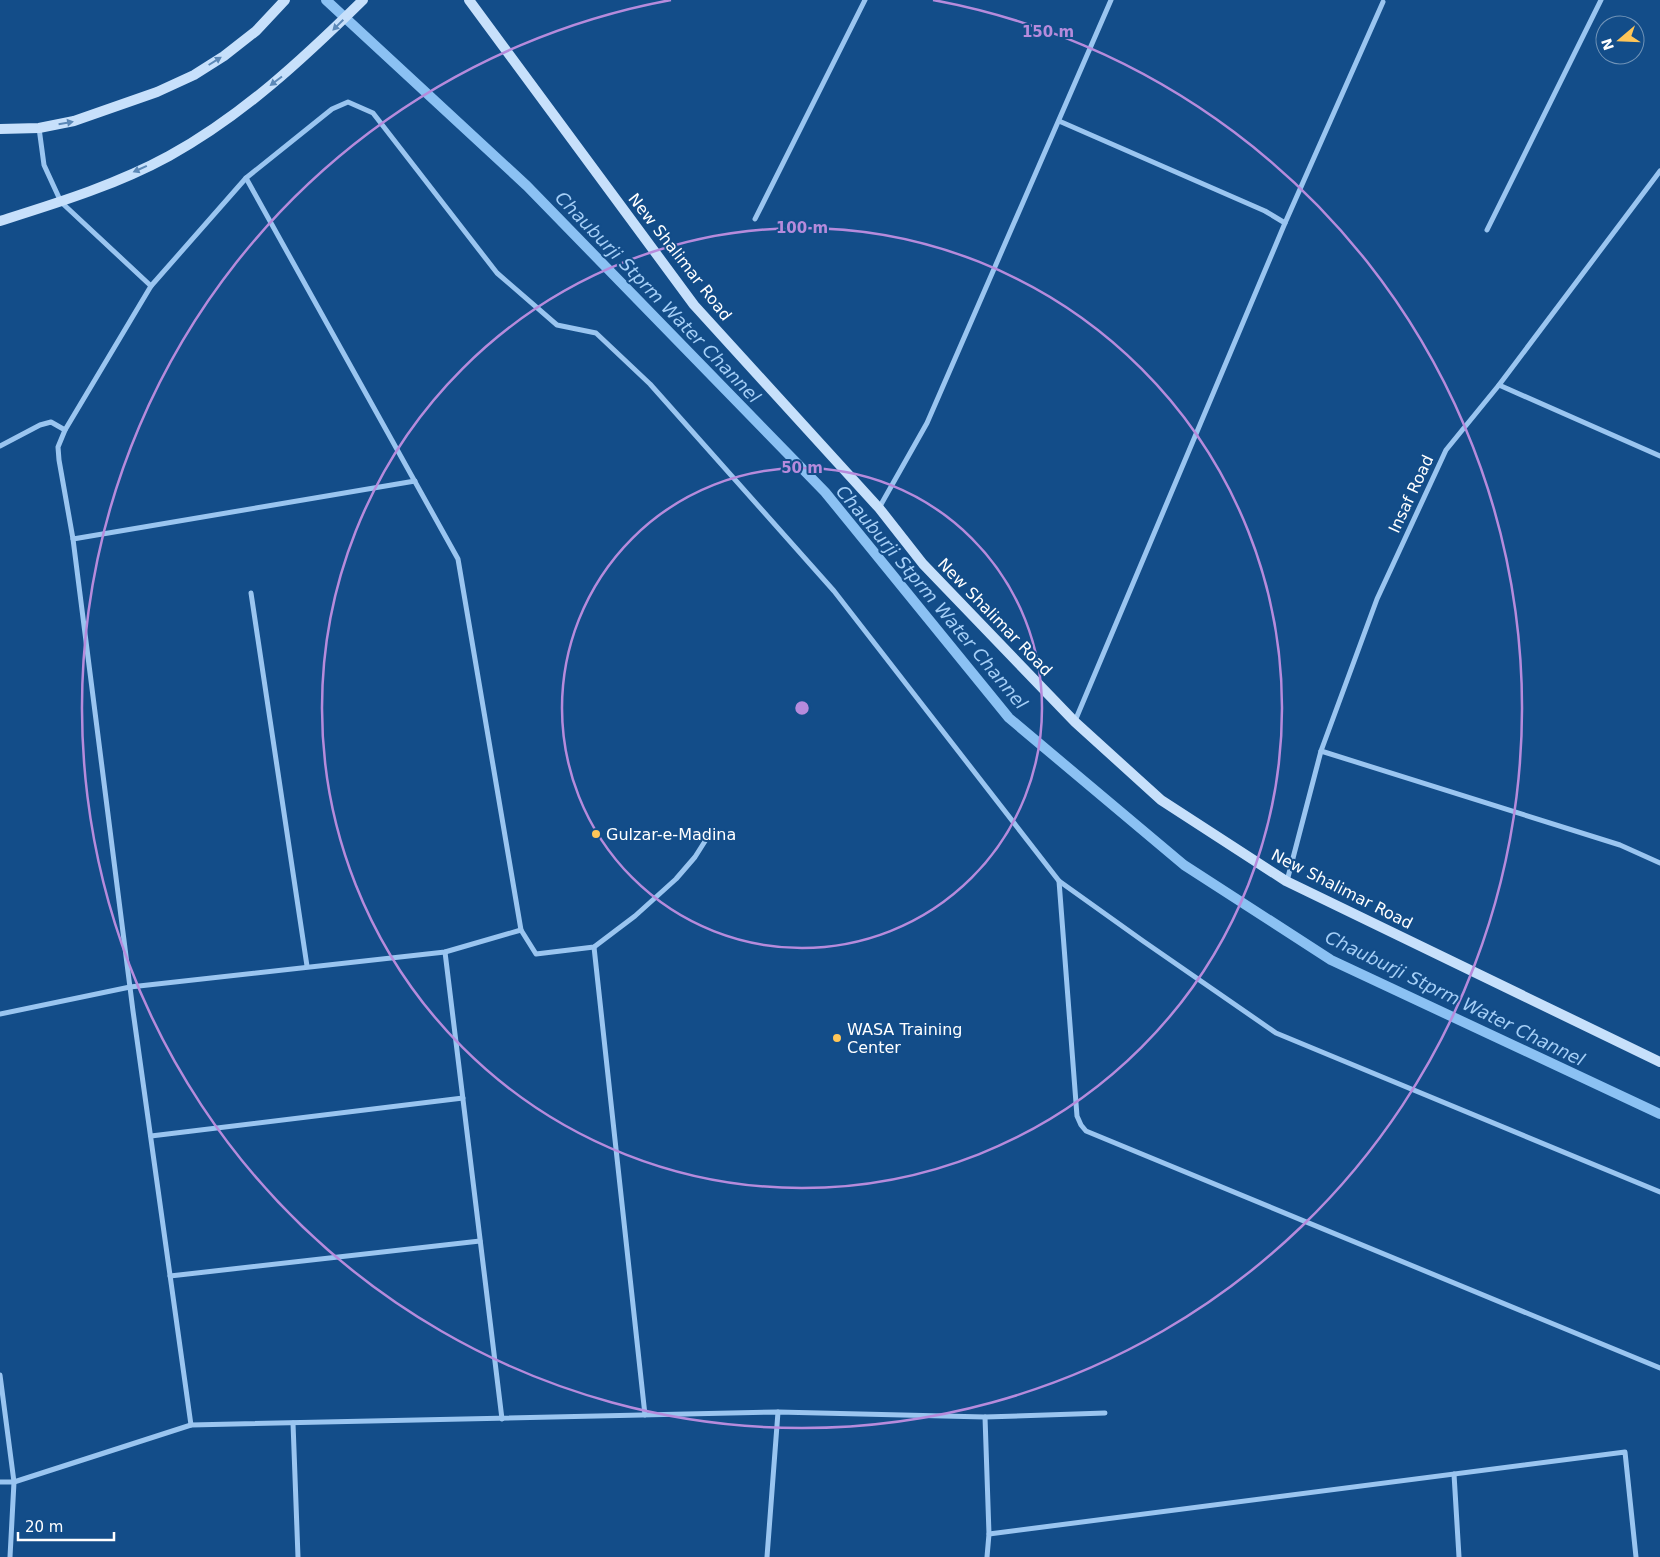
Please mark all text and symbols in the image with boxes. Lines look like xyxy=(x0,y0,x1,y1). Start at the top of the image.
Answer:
north arrow xyxy=(1595,15,1645,65)
one-way arrow xyxy=(332,19,344,31)
text: 150 m xyxy=(1022,23,1074,41)
text: N xyxy=(1598,36,1617,52)
one-way arrow xyxy=(209,57,222,66)
one-way arrow xyxy=(270,76,283,87)
one-way arrow xyxy=(58,118,74,126)
one-way arrow xyxy=(133,166,147,174)
water label: Chauburji Stprm Water Channel xyxy=(551,187,765,407)
street label: New Shalimar Road xyxy=(624,190,736,324)
text: 100 m xyxy=(776,219,828,237)
street label: Insaf Road xyxy=(1385,452,1437,536)
text: 50 m xyxy=(781,459,823,477)
water label: Chauburji Stprm Water Channel xyxy=(832,481,1032,713)
street label: New Shalimar Road xyxy=(934,554,1056,680)
centre of rings xyxy=(793,699,811,717)
place label: Gulzar-e-Madina xyxy=(606,825,736,844)
marker: Gulzar-e-Madina xyxy=(590,828,602,840)
street label: New Shalimar Road xyxy=(1268,845,1416,933)
water label: Chauburji Stprm Water Channel xyxy=(1322,926,1588,1070)
place label: WASA Training Center xyxy=(847,1020,963,1057)
marker: WASA Training Center xyxy=(831,1032,843,1044)
scale bar xyxy=(18,1510,114,1542)
text: 20 m xyxy=(25,1518,63,1536)

